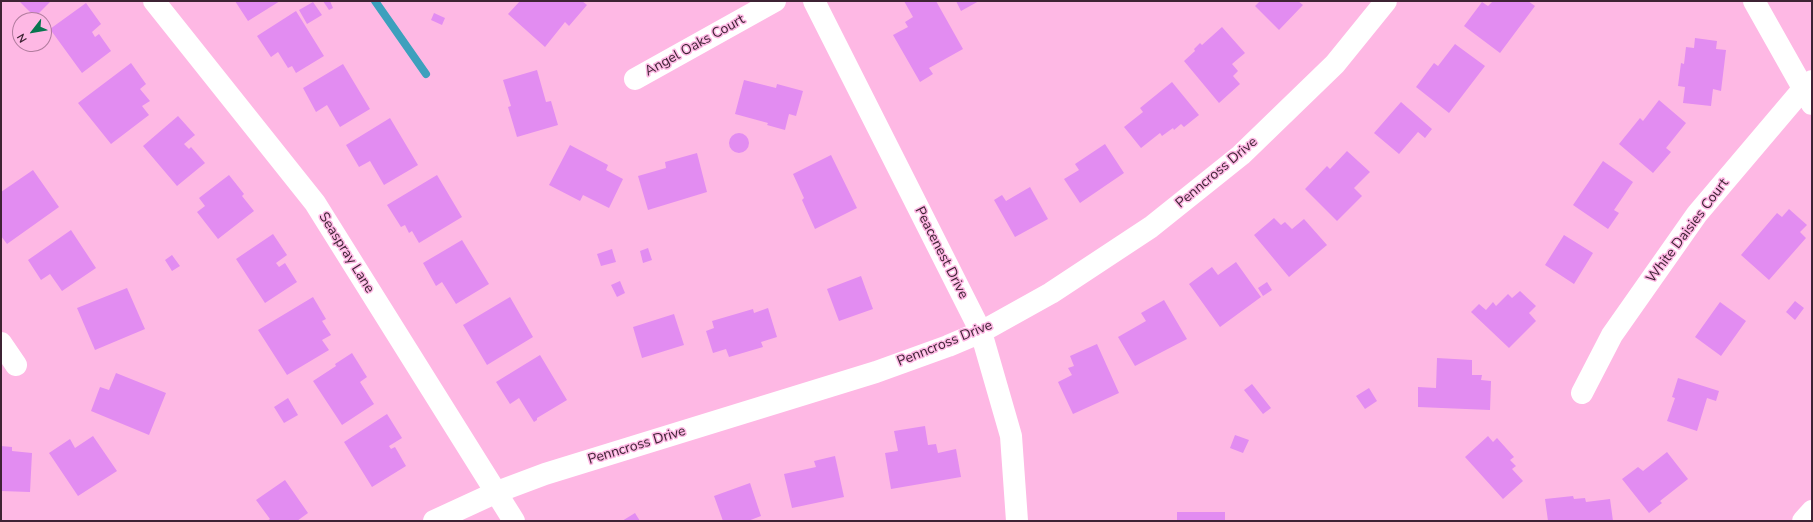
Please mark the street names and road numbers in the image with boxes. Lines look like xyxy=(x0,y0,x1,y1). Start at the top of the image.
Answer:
street label: Angel Oaks Court xyxy=(642,12,748,80)
street label: Penncross Drive xyxy=(1173,134,1261,212)
street label: White Daisies Court xyxy=(1643,176,1733,286)
street label: Peacenest Drive xyxy=(911,204,971,302)
street label: Seaspray Lane xyxy=(315,210,377,296)
street label: Penncross Drive xyxy=(895,317,995,371)
street label: Penncross Drive xyxy=(586,423,688,469)

